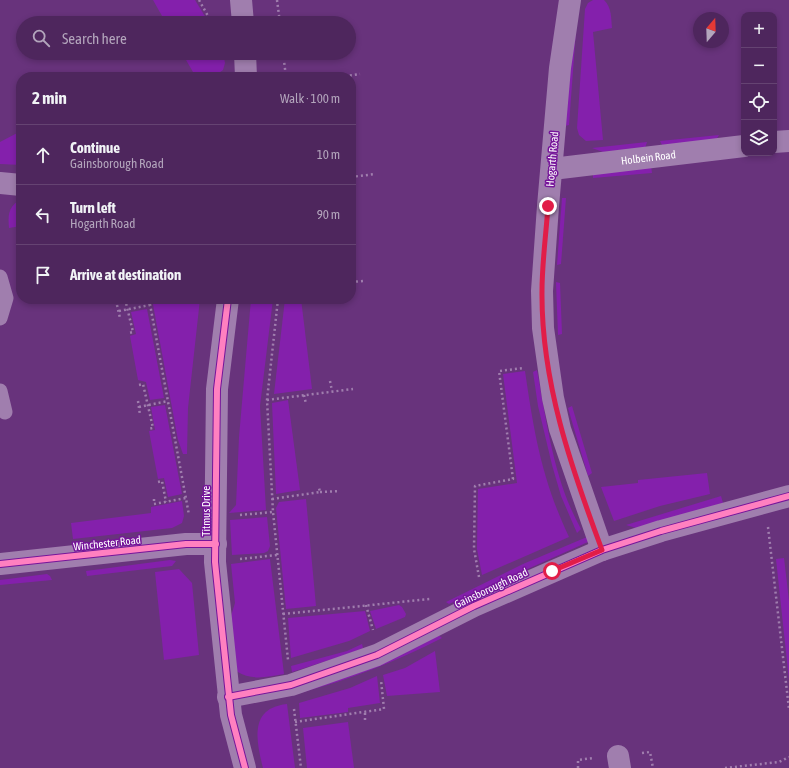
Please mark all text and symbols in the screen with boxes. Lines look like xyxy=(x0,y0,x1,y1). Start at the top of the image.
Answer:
north arrow xyxy=(693,12,729,48)
map controls xyxy=(741,12,777,156)
button: + xyxy=(741,12,777,48)
search box xyxy=(16,16,356,60)
icon: search xyxy=(30,27,52,49)
text: Search here xyxy=(62,30,127,47)
button: − xyxy=(741,48,777,84)
button: locate xyxy=(741,84,777,120)
text: 2 min xyxy=(32,88,67,108)
text: Walk · 100 m xyxy=(280,91,340,106)
button: layers xyxy=(741,120,777,156)
street label: Hogarth Road xyxy=(544,131,560,187)
text: Continue xyxy=(70,139,120,156)
icon: ahead xyxy=(32,144,54,166)
text: 10 m xyxy=(317,147,340,162)
street label: Holbein Road xyxy=(620,148,676,167)
text: Gainsborough Road xyxy=(70,156,164,171)
route end xyxy=(539,197,557,215)
text: Turn left xyxy=(70,199,116,216)
icon: left xyxy=(32,204,54,226)
text: 90 m xyxy=(317,207,340,222)
text: Hogarth Road xyxy=(70,216,135,231)
icon: arrive xyxy=(32,264,54,286)
text: Arrive at destination xyxy=(70,266,181,283)
street label: Titmus Drive xyxy=(200,486,212,536)
street label: Winchester Road xyxy=(73,533,141,553)
route start xyxy=(543,562,561,580)
street label: Gainsborough Road xyxy=(452,566,530,610)

